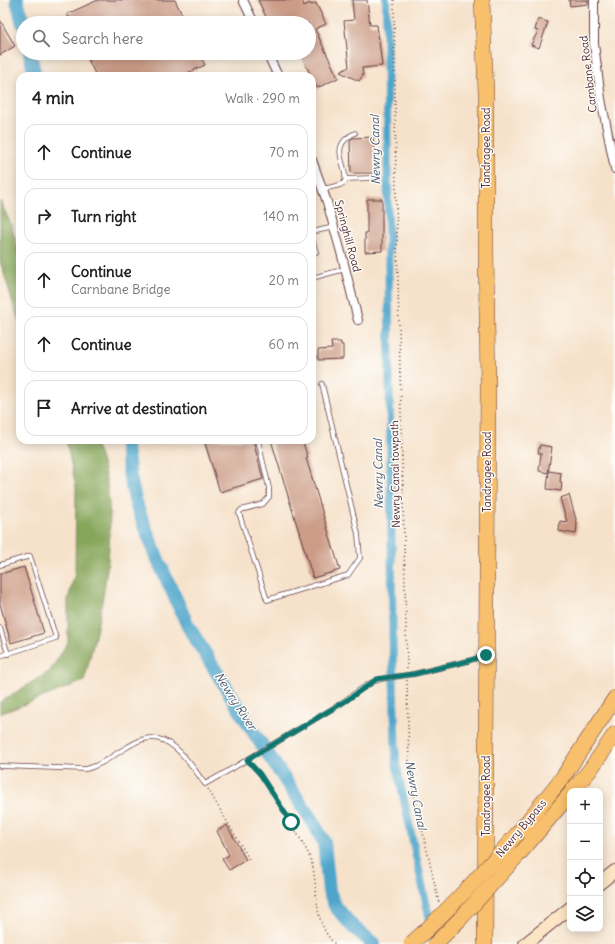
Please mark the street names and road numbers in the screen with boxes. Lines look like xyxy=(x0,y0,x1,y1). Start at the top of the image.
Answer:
street label: Carnbane Road xyxy=(576,34,600,113)
street label: Tandragee Road xyxy=(479,107,493,189)
street label: Springhill Road xyxy=(332,198,364,274)
street label: Newry Canal towpath xyxy=(387,420,403,528)
street label: Tandragee Road xyxy=(480,431,494,513)
street label: Tandragee Road xyxy=(479,755,493,837)
street label: Newry Bypass xyxy=(493,796,549,860)

